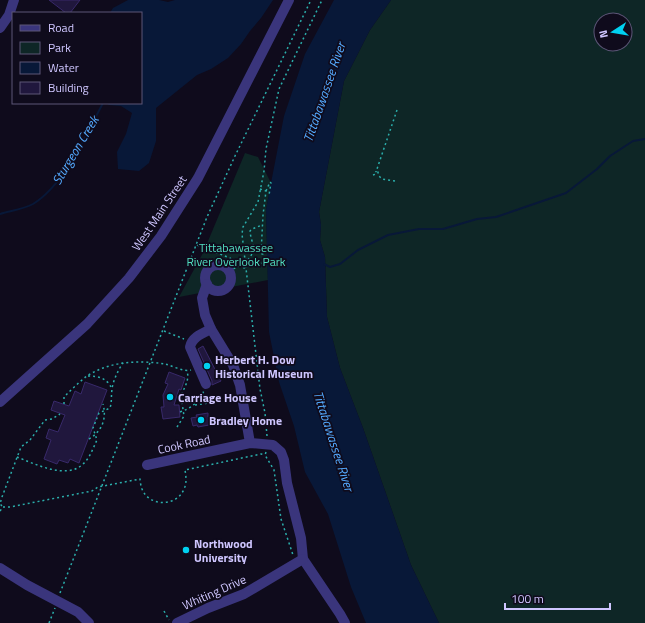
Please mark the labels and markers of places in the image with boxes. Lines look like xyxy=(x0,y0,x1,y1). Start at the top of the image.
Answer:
place label: Herbert H. Dow Historical Museum xyxy=(215,350,313,383)
marker: Herbert H. Dow Historical Museum xyxy=(202,361,212,371)
place label: Carriage House xyxy=(178,388,257,407)
marker: Carriage House xyxy=(165,392,175,402)
place label: Bradley Home xyxy=(209,411,282,430)
marker: Bradley Home xyxy=(196,415,206,425)
place label: Northwood University xyxy=(194,534,253,567)
marker: Northwood University xyxy=(181,545,191,555)

